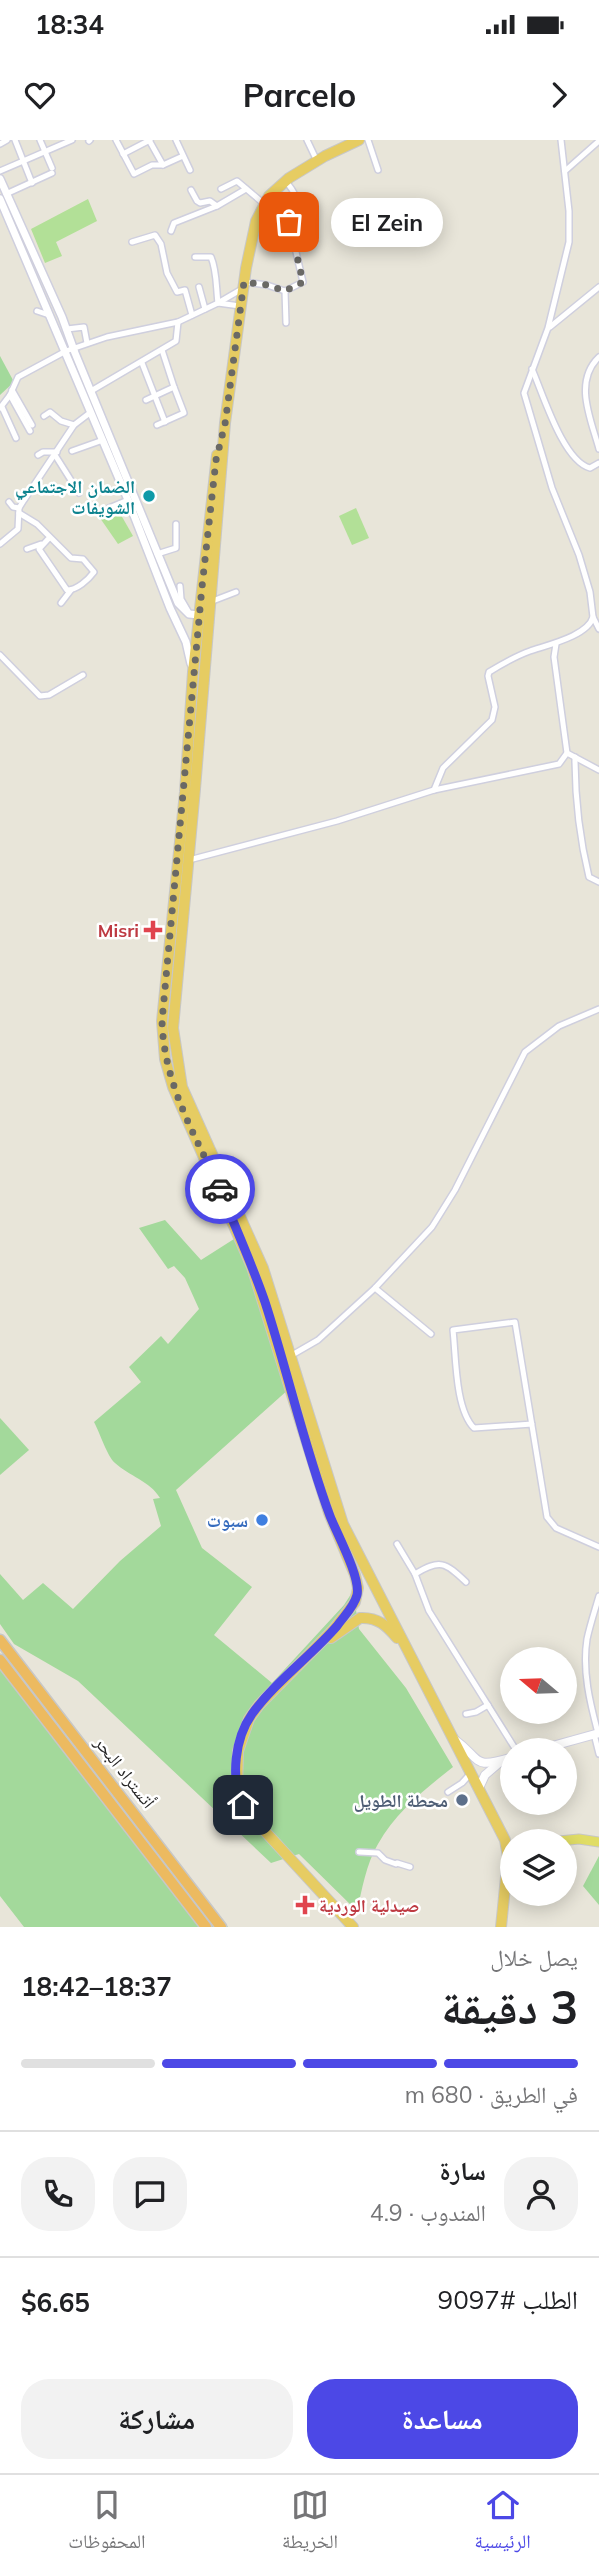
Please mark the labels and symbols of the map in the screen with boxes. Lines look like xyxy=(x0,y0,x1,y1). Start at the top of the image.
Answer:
pin xyxy=(259,192,319,252)
callout: El Zein xyxy=(331,197,443,246)
place label: الضمان الاجتماعي الشويفات xyxy=(15,475,135,519)
marker: الضمان الاجتماعي الشويفات xyxy=(141,488,157,504)
place label: Misri xyxy=(98,919,139,942)
marker: Misri xyxy=(145,922,161,938)
courier xyxy=(185,1154,255,1224)
place label: سبوت xyxy=(207,1509,248,1532)
marker: سبوت xyxy=(254,1512,270,1528)
north arrow xyxy=(500,1647,578,1724)
street label: أتستراد البحر xyxy=(89,1731,160,1813)
pin xyxy=(213,1775,273,1835)
place label: محطة الطويل xyxy=(354,1789,448,1812)
marker: محطة الطويل xyxy=(454,1792,470,1808)
place label: صيدلية الوردية xyxy=(319,1894,419,1917)
marker: صيدلية الوردية xyxy=(297,1897,313,1913)

